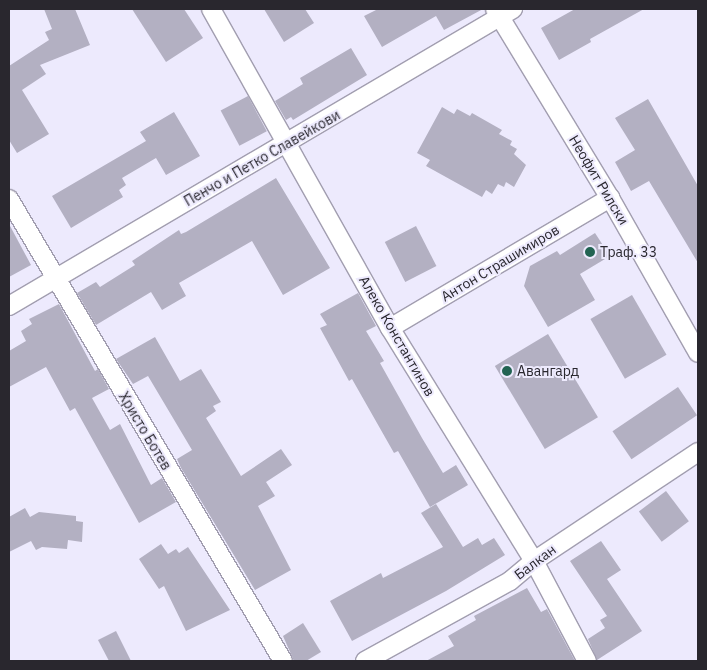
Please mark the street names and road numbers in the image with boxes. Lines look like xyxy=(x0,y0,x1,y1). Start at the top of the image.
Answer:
street label: Пенчо и Петко Славейкови xyxy=(181,106,343,210)
street label: Неофит Рилски xyxy=(566,132,632,228)
street label: Антон Страшимиров xyxy=(438,221,562,305)
street label: Алеко Константинов xyxy=(356,273,438,399)
street label: Христо Ботев xyxy=(115,389,175,473)
street label: Балкан xyxy=(511,541,559,583)

